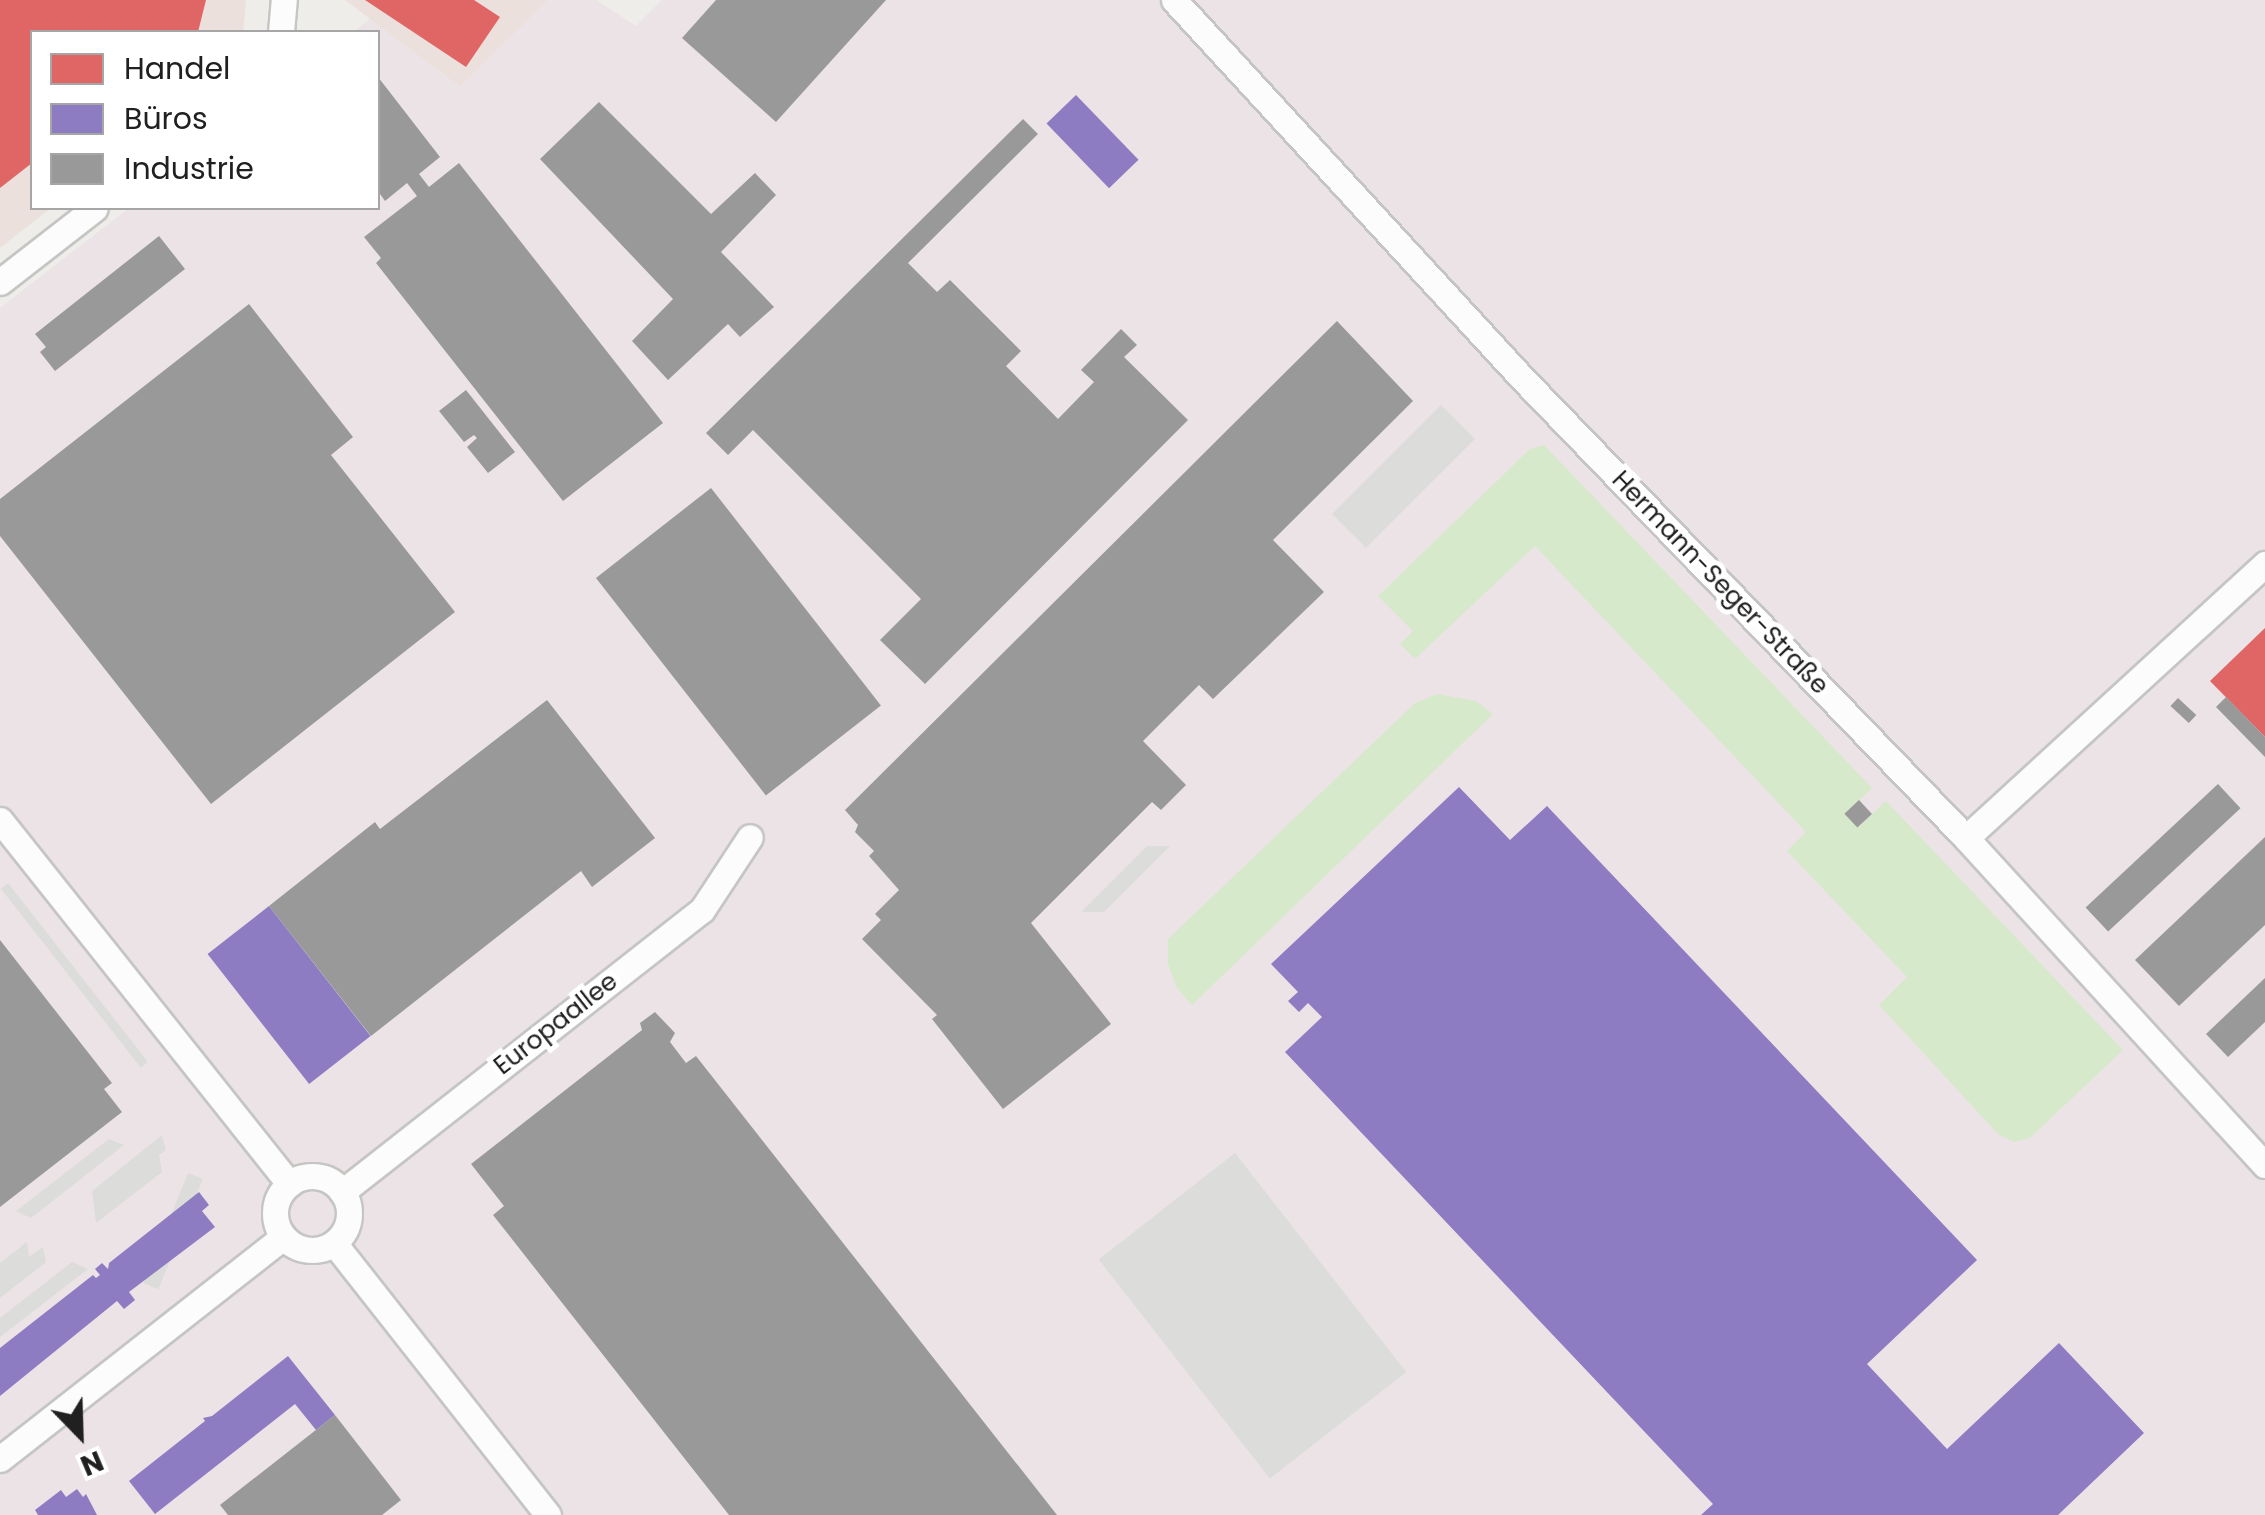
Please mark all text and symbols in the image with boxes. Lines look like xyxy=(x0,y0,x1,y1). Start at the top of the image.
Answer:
legend xyxy=(30,30,380,210)
text: Handel xyxy=(124,47,231,90)
text: Büros xyxy=(124,97,208,140)
text: Industrie xyxy=(124,147,254,190)
street label: Hermann-Seger-Straße xyxy=(1605,465,1835,701)
street label: Europaallee xyxy=(488,967,624,1081)
north arrow xyxy=(30,1385,130,1485)
text: N xyxy=(75,1441,109,1485)

